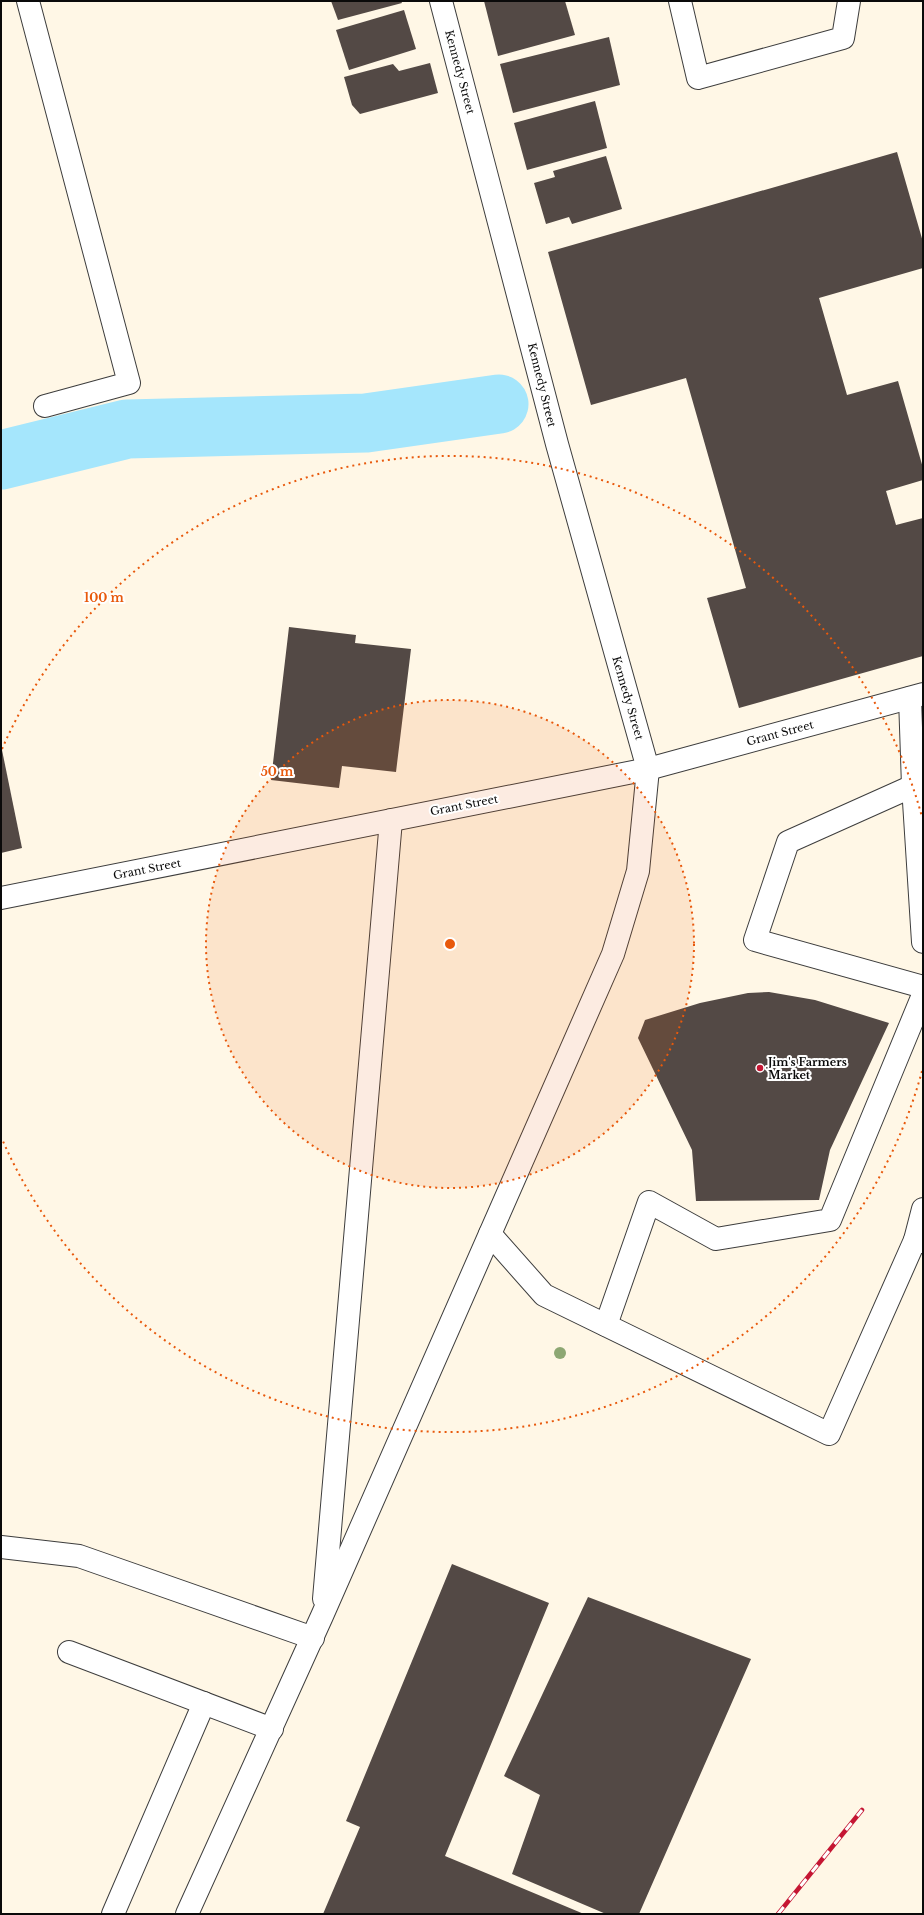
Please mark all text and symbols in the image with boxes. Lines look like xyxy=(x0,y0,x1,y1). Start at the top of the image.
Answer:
street label: Kennedy Street xyxy=(442,28,478,116)
street label: Kennedy Street xyxy=(525,341,559,429)
text: 100 m xyxy=(84,590,125,605)
street label: Kennedy Street xyxy=(609,655,647,742)
street label: Grant Street xyxy=(745,717,816,749)
text: 50 m xyxy=(261,764,294,779)
street label: Grant Street xyxy=(429,791,500,818)
street label: Grant Street xyxy=(112,855,183,882)
centre of rings xyxy=(443,937,457,951)
place label: Jim's Farmers Market xyxy=(766,1055,847,1082)
marker: Jim's Farmers Market xyxy=(755,1063,765,1073)

